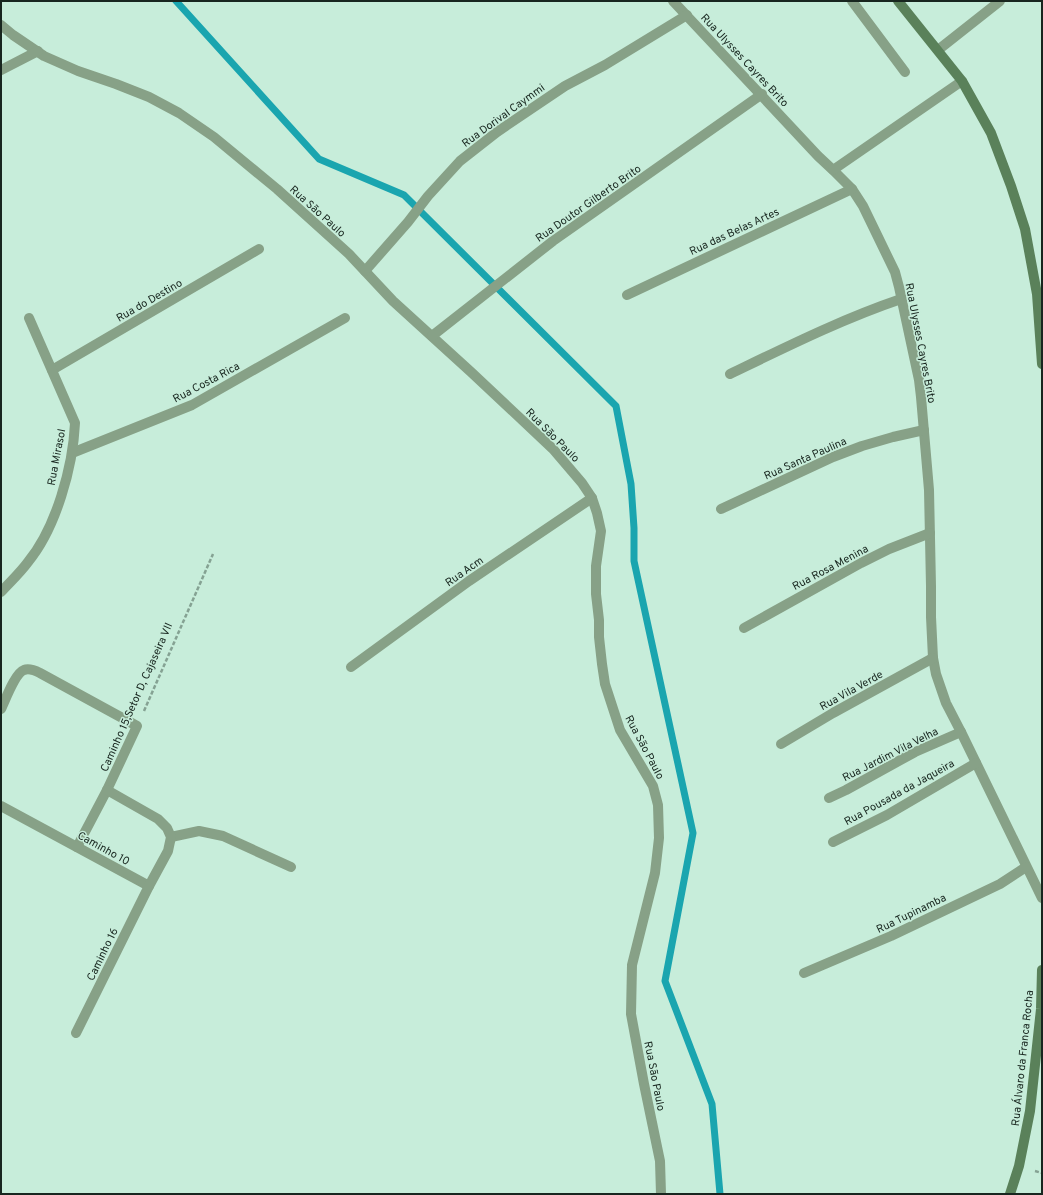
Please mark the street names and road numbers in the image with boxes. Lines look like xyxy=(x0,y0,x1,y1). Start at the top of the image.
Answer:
street label: Rua Ulysses Cayres Brito xyxy=(697,11,791,110)
street label: Rua Dorival Caymmi xyxy=(459,81,548,151)
street label: Rua Doutor Gilberto Brito xyxy=(533,162,644,246)
street label: Rua São Paulo xyxy=(286,183,348,241)
street label: Rua das Belas Artes xyxy=(687,205,782,259)
street label: Rua do Destino xyxy=(114,276,185,325)
street label: Rua Ulysses Cayres Brito xyxy=(901,282,939,405)
street label: Rua Costa Rica xyxy=(171,359,242,406)
street label: Rua São Paulo xyxy=(522,406,582,466)
street label: Rua Mirasol xyxy=(45,428,69,487)
street label: Rua Santa Paulina xyxy=(762,434,849,483)
street label: Rua Rosa Menina xyxy=(790,542,871,594)
street label: Rua Acm xyxy=(443,554,486,590)
street label: Caminho 15,Setor D, Cajaseira VII xyxy=(98,621,176,774)
street label: Rua Vila Verde xyxy=(817,668,886,714)
street label: Rua São Paulo xyxy=(621,713,667,782)
street label: Rua Jardim Vila Velha xyxy=(840,725,941,785)
street label: Rua Pousada da Jaqueira xyxy=(842,757,957,829)
street label: Caminho 10 xyxy=(75,829,132,869)
street label: Rua Tupinamba xyxy=(874,891,949,937)
street label: Caminho 16 xyxy=(84,926,122,983)
street label: Rua Álvaro da Franca Rocha xyxy=(1008,989,1037,1127)
street label: Rua São Paulo xyxy=(640,1040,668,1112)

